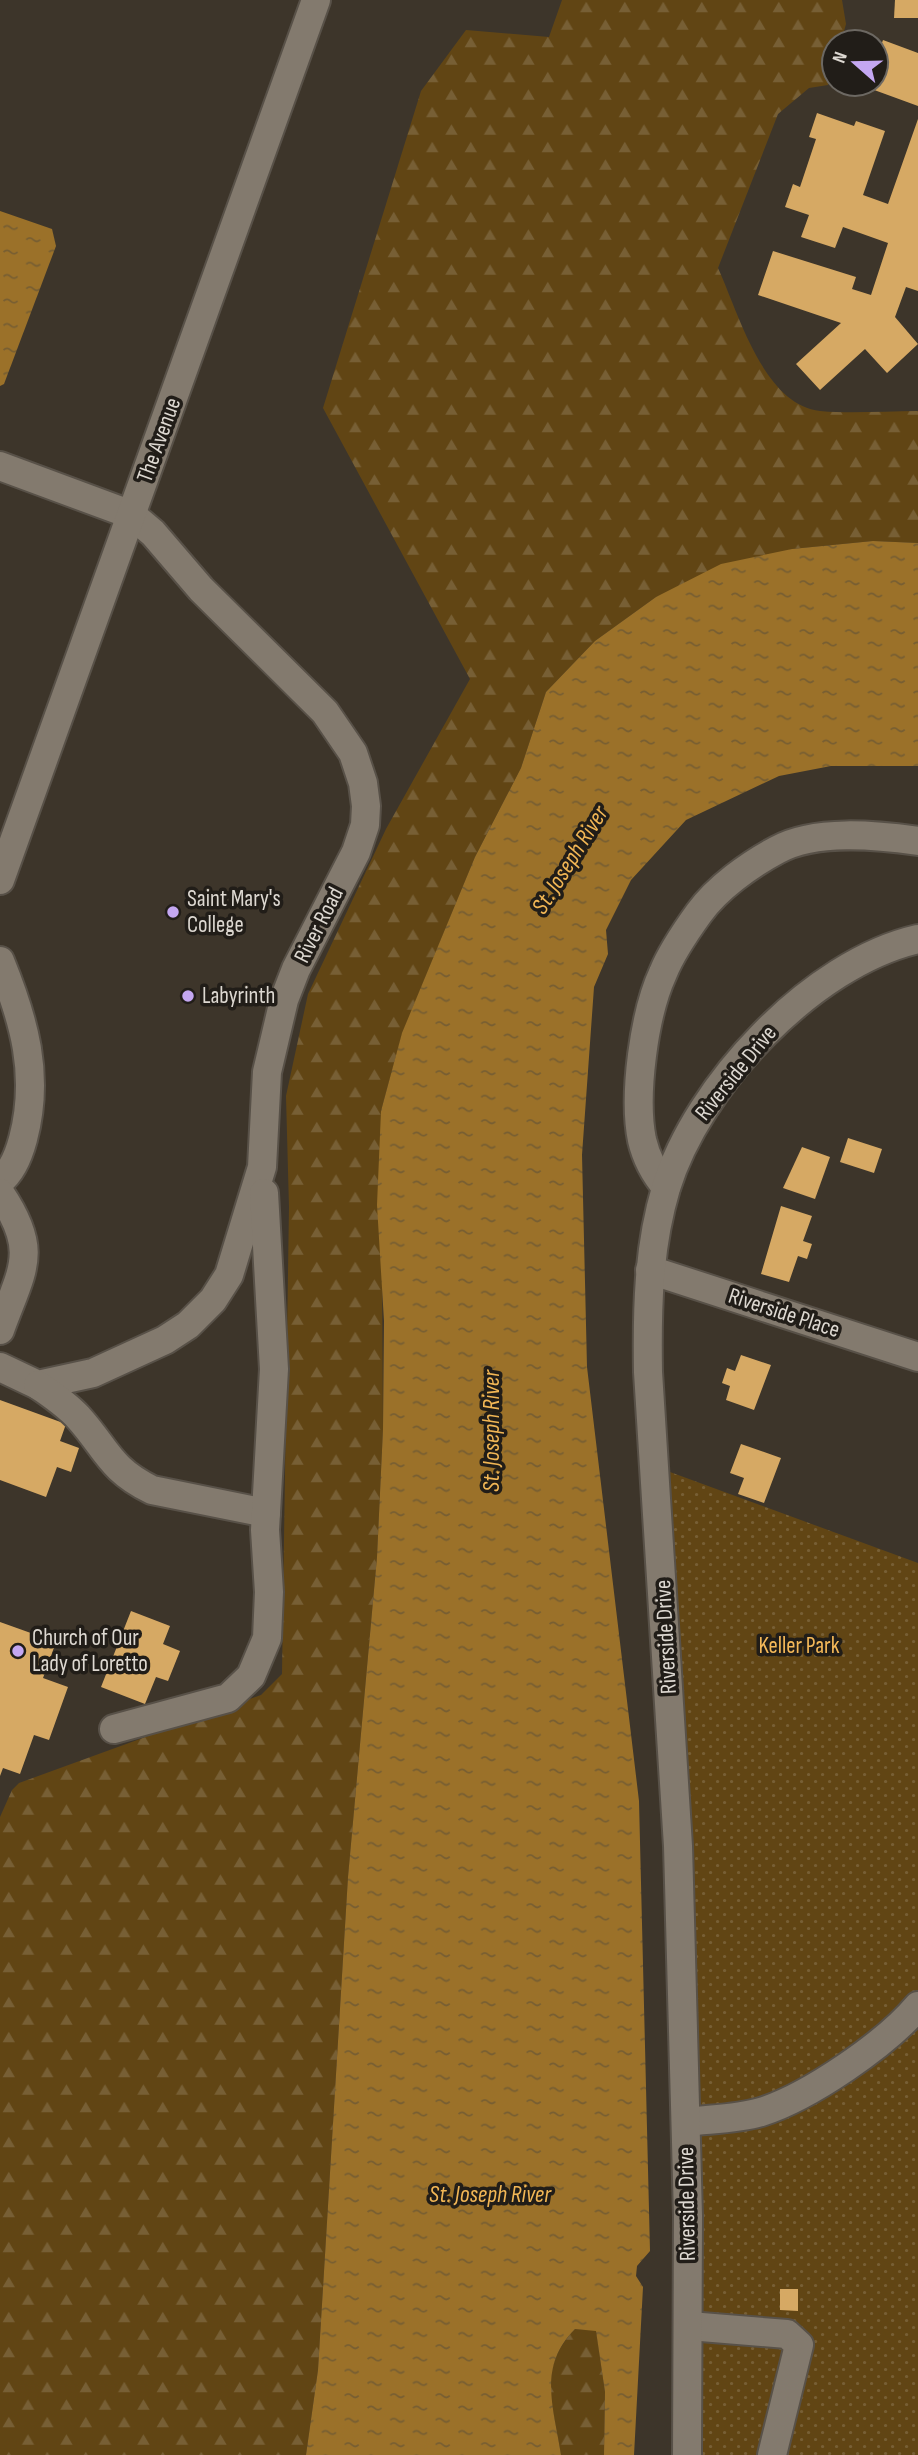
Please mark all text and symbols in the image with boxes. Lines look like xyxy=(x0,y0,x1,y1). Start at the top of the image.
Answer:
north arrow xyxy=(820,28,890,98)
text: N xyxy=(828,49,853,66)
street label: The Avenue xyxy=(131,394,187,486)
water label: St. Joseph River xyxy=(525,800,615,919)
street label: River Road xyxy=(288,882,350,968)
place label: Saint Mary's College xyxy=(187,885,281,939)
marker: Saint Mary's College xyxy=(165,904,181,920)
place label: Labyrinth xyxy=(202,982,275,1010)
marker: Labyrinth xyxy=(180,988,196,1004)
street label: Riverside Drive xyxy=(689,1020,783,1126)
street label: Riverside Place xyxy=(725,1282,843,1344)
water label: St. Joseph River xyxy=(477,1369,506,1492)
street label: Riverside Drive xyxy=(649,1579,683,1695)
place label: Church of Our Lady of Loretto xyxy=(32,1624,148,1678)
park label: Keller Park xyxy=(759,1632,840,1660)
marker: Church of Our Lady of Loretto xyxy=(10,1643,26,1659)
street label: Riverside Drive xyxy=(672,2147,702,2261)
water label: St. Joseph River xyxy=(429,2180,552,2209)

